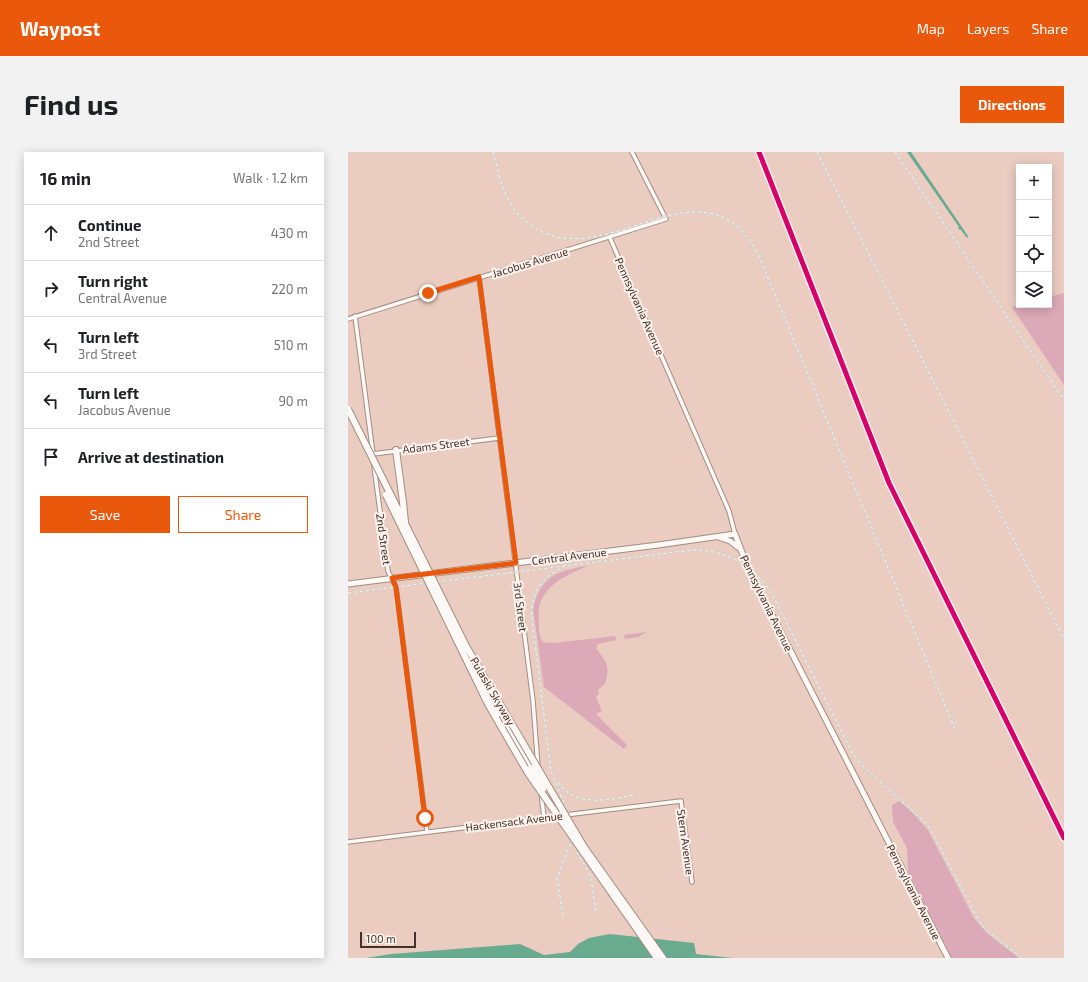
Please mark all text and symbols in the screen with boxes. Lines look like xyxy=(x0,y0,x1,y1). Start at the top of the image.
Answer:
text: Waypost xyxy=(20,17,100,40)
text: Map xyxy=(917,20,945,37)
text: Layers xyxy=(967,20,1009,37)
text: Share xyxy=(1031,20,1068,37)
button: Directions xyxy=(960,86,1064,123)
text: Find us xyxy=(24,87,118,121)
map controls xyxy=(1016,164,1052,308)
button: + xyxy=(1016,164,1052,200)
text: 16 min xyxy=(40,168,91,188)
text: Walk · 1.2 km xyxy=(233,170,308,186)
button: − xyxy=(1016,200,1052,236)
text: Continue xyxy=(78,216,141,234)
icon: ahead xyxy=(40,222,62,244)
text: 430 m xyxy=(271,225,308,241)
text: 2nd Street xyxy=(78,234,139,250)
button: locate xyxy=(1016,236,1052,272)
street label: Jacobus Avenue xyxy=(491,244,570,280)
street label: Pennsylvania Avenue xyxy=(613,255,667,357)
text: Turn right xyxy=(78,272,148,290)
button: layers xyxy=(1016,272,1052,308)
icon: right xyxy=(40,278,62,300)
text: 220 m xyxy=(271,281,308,297)
route end xyxy=(419,284,437,302)
text: Central Avenue xyxy=(78,290,167,306)
text: Turn left xyxy=(78,328,139,346)
icon: left xyxy=(40,334,62,356)
text: 510 m xyxy=(274,337,308,353)
text: 3rd Street xyxy=(78,346,137,362)
text: Turn left xyxy=(78,384,139,402)
icon: left xyxy=(40,390,62,412)
text: 90 m xyxy=(278,393,308,409)
text: Jacobus Avenue xyxy=(78,402,171,418)
street label: Adams Street xyxy=(402,434,470,456)
icon: arrive xyxy=(40,446,62,468)
text: Arrive at destination xyxy=(78,448,224,466)
button: Save xyxy=(40,496,170,533)
button: Share xyxy=(178,496,308,533)
street label: 2nd Street xyxy=(374,512,394,566)
street label: Central Avenue xyxy=(531,545,607,567)
street label: Pennsylvania Avenue xyxy=(738,553,796,653)
street label: 3rd Street xyxy=(512,582,530,632)
street label: Pulaski Skyway xyxy=(468,654,518,728)
street label: Stern Avenue xyxy=(675,808,697,876)
route start xyxy=(416,809,434,827)
street label: Hackensack Avenue xyxy=(465,809,564,833)
street label: Pennsylvania Avenue xyxy=(884,842,944,942)
scale bar xyxy=(360,930,416,949)
text: 100 m xyxy=(366,932,396,945)

